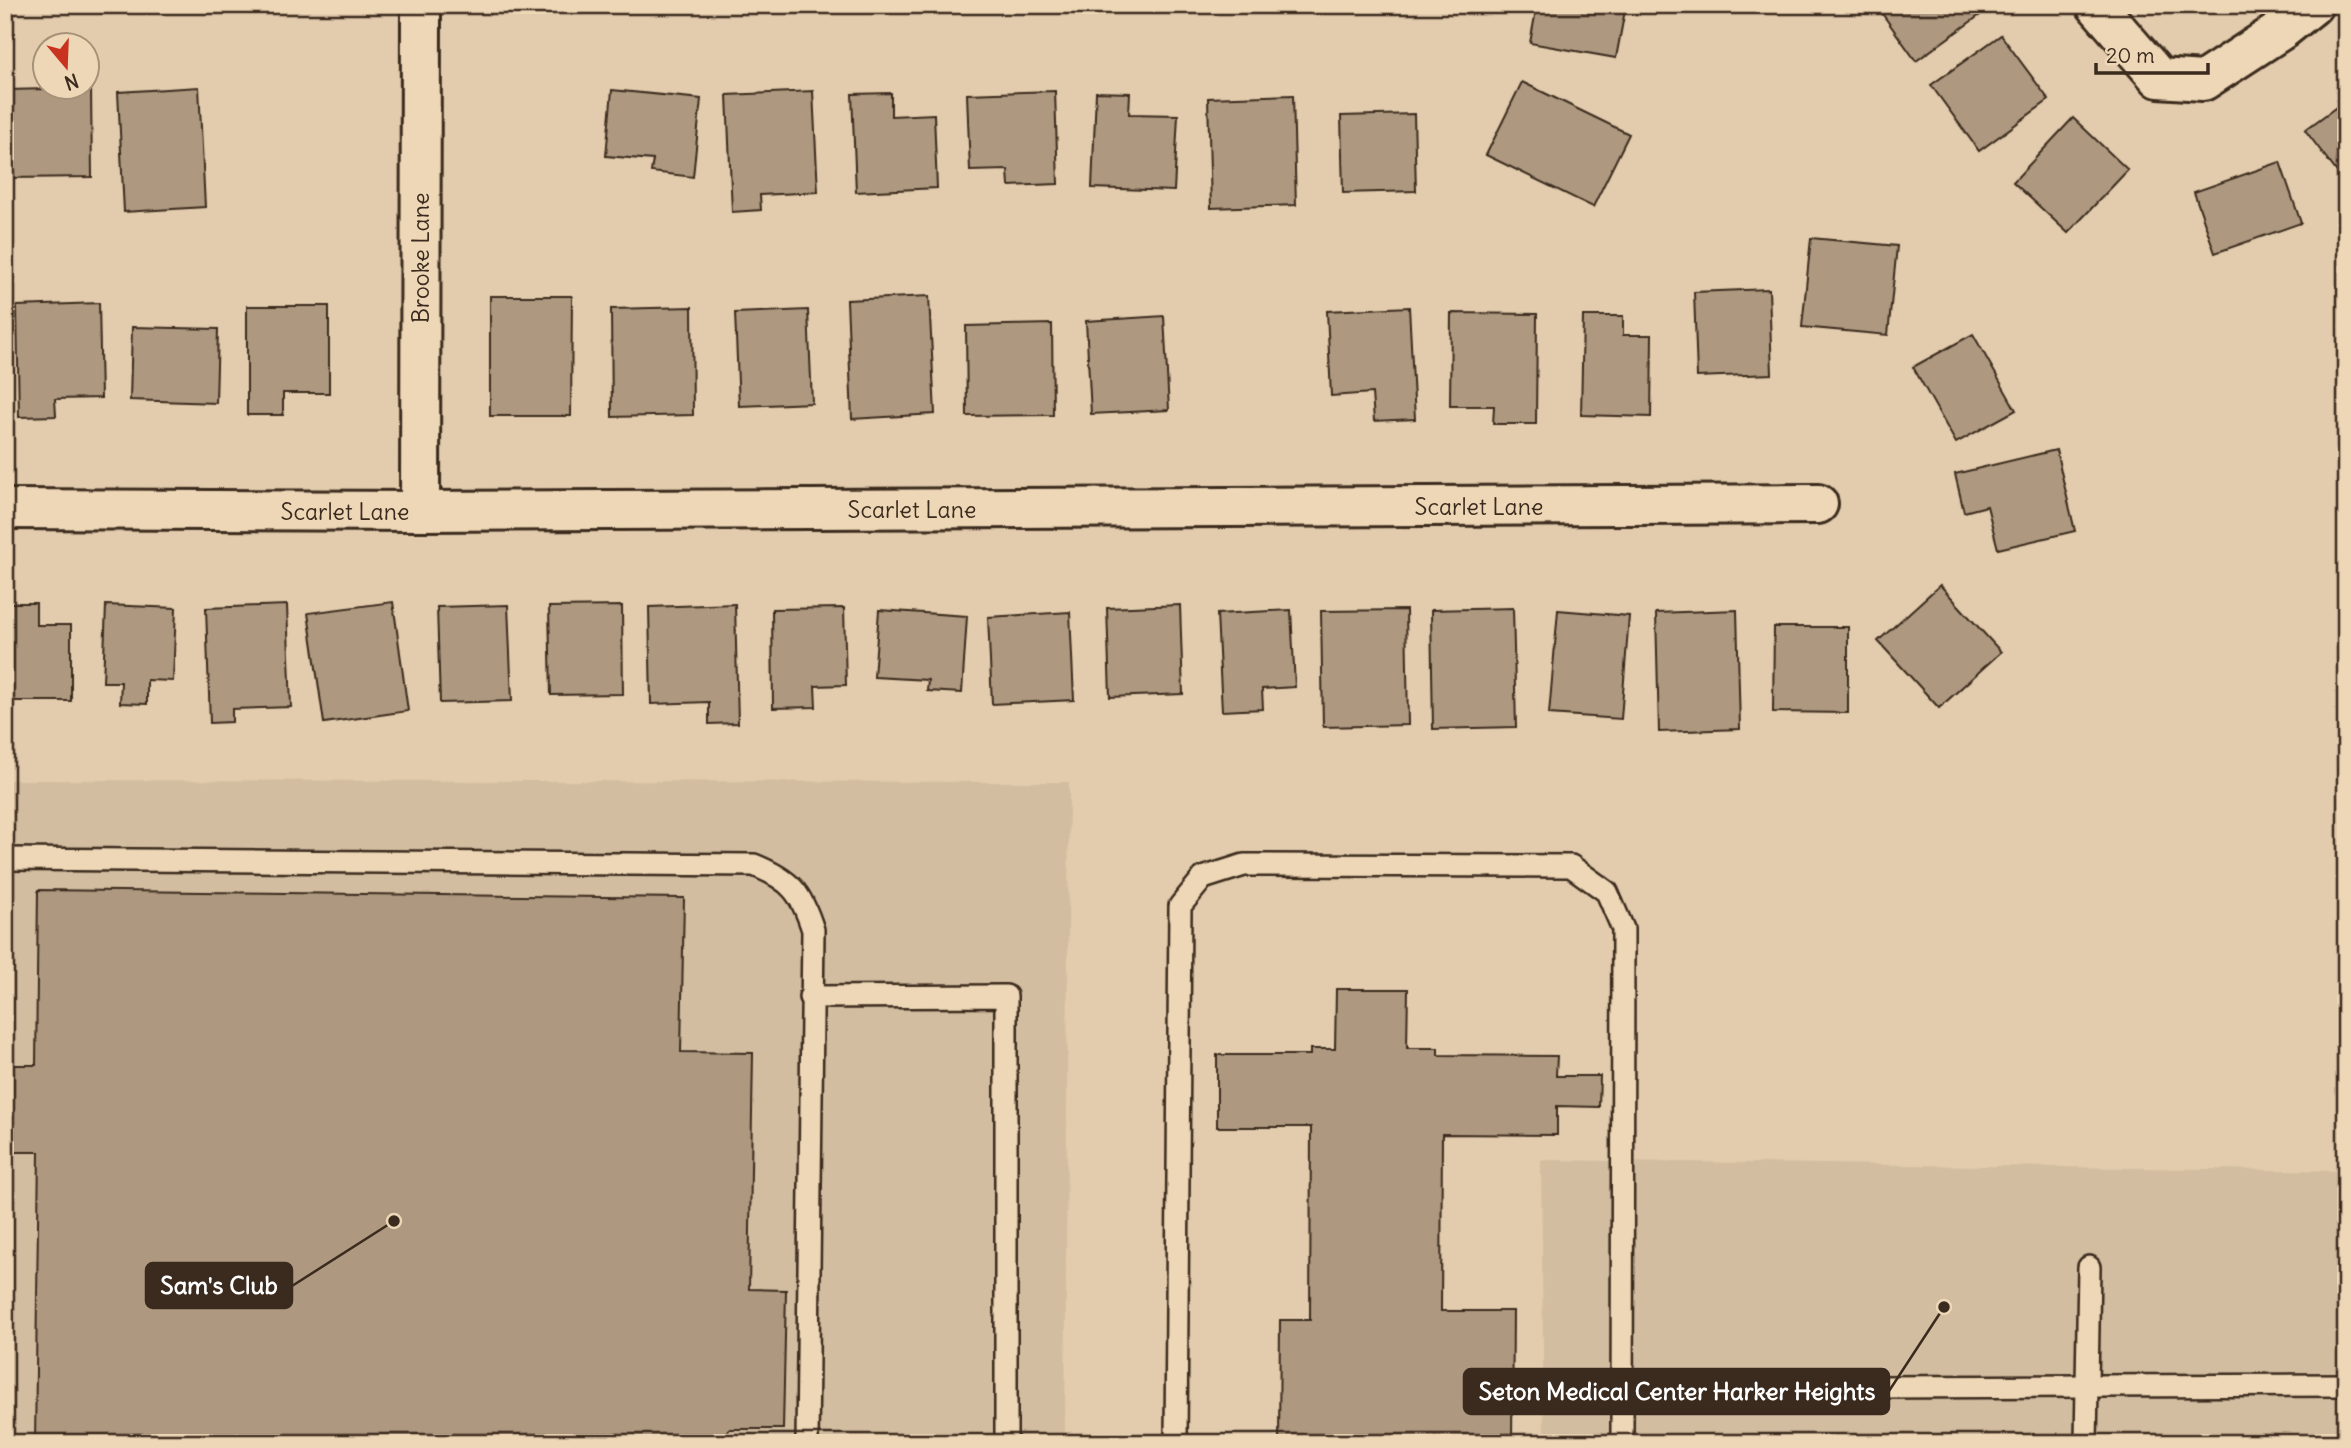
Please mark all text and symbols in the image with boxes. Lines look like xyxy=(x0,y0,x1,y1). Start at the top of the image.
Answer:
north arrow xyxy=(32,32,102,102)
scale bar xyxy=(2096,32,2208,76)
text: 20 m xyxy=(2106,42,2155,69)
text: N xyxy=(61,69,82,96)
street label: Brooke Lane xyxy=(406,193,435,323)
street label: Scarlet Lane xyxy=(1415,492,1543,521)
street label: Scarlet Lane xyxy=(848,495,976,524)
street label: Scarlet Lane xyxy=(281,497,409,526)
callout: Sam's Club xyxy=(146,1263,292,1308)
text: Sam's Club xyxy=(160,1270,278,1300)
callout: Seton Medical Center Harker Heights xyxy=(1464,1369,1889,1414)
text: Seton Medical Center Harker Heights xyxy=(1479,1376,1875,1406)

